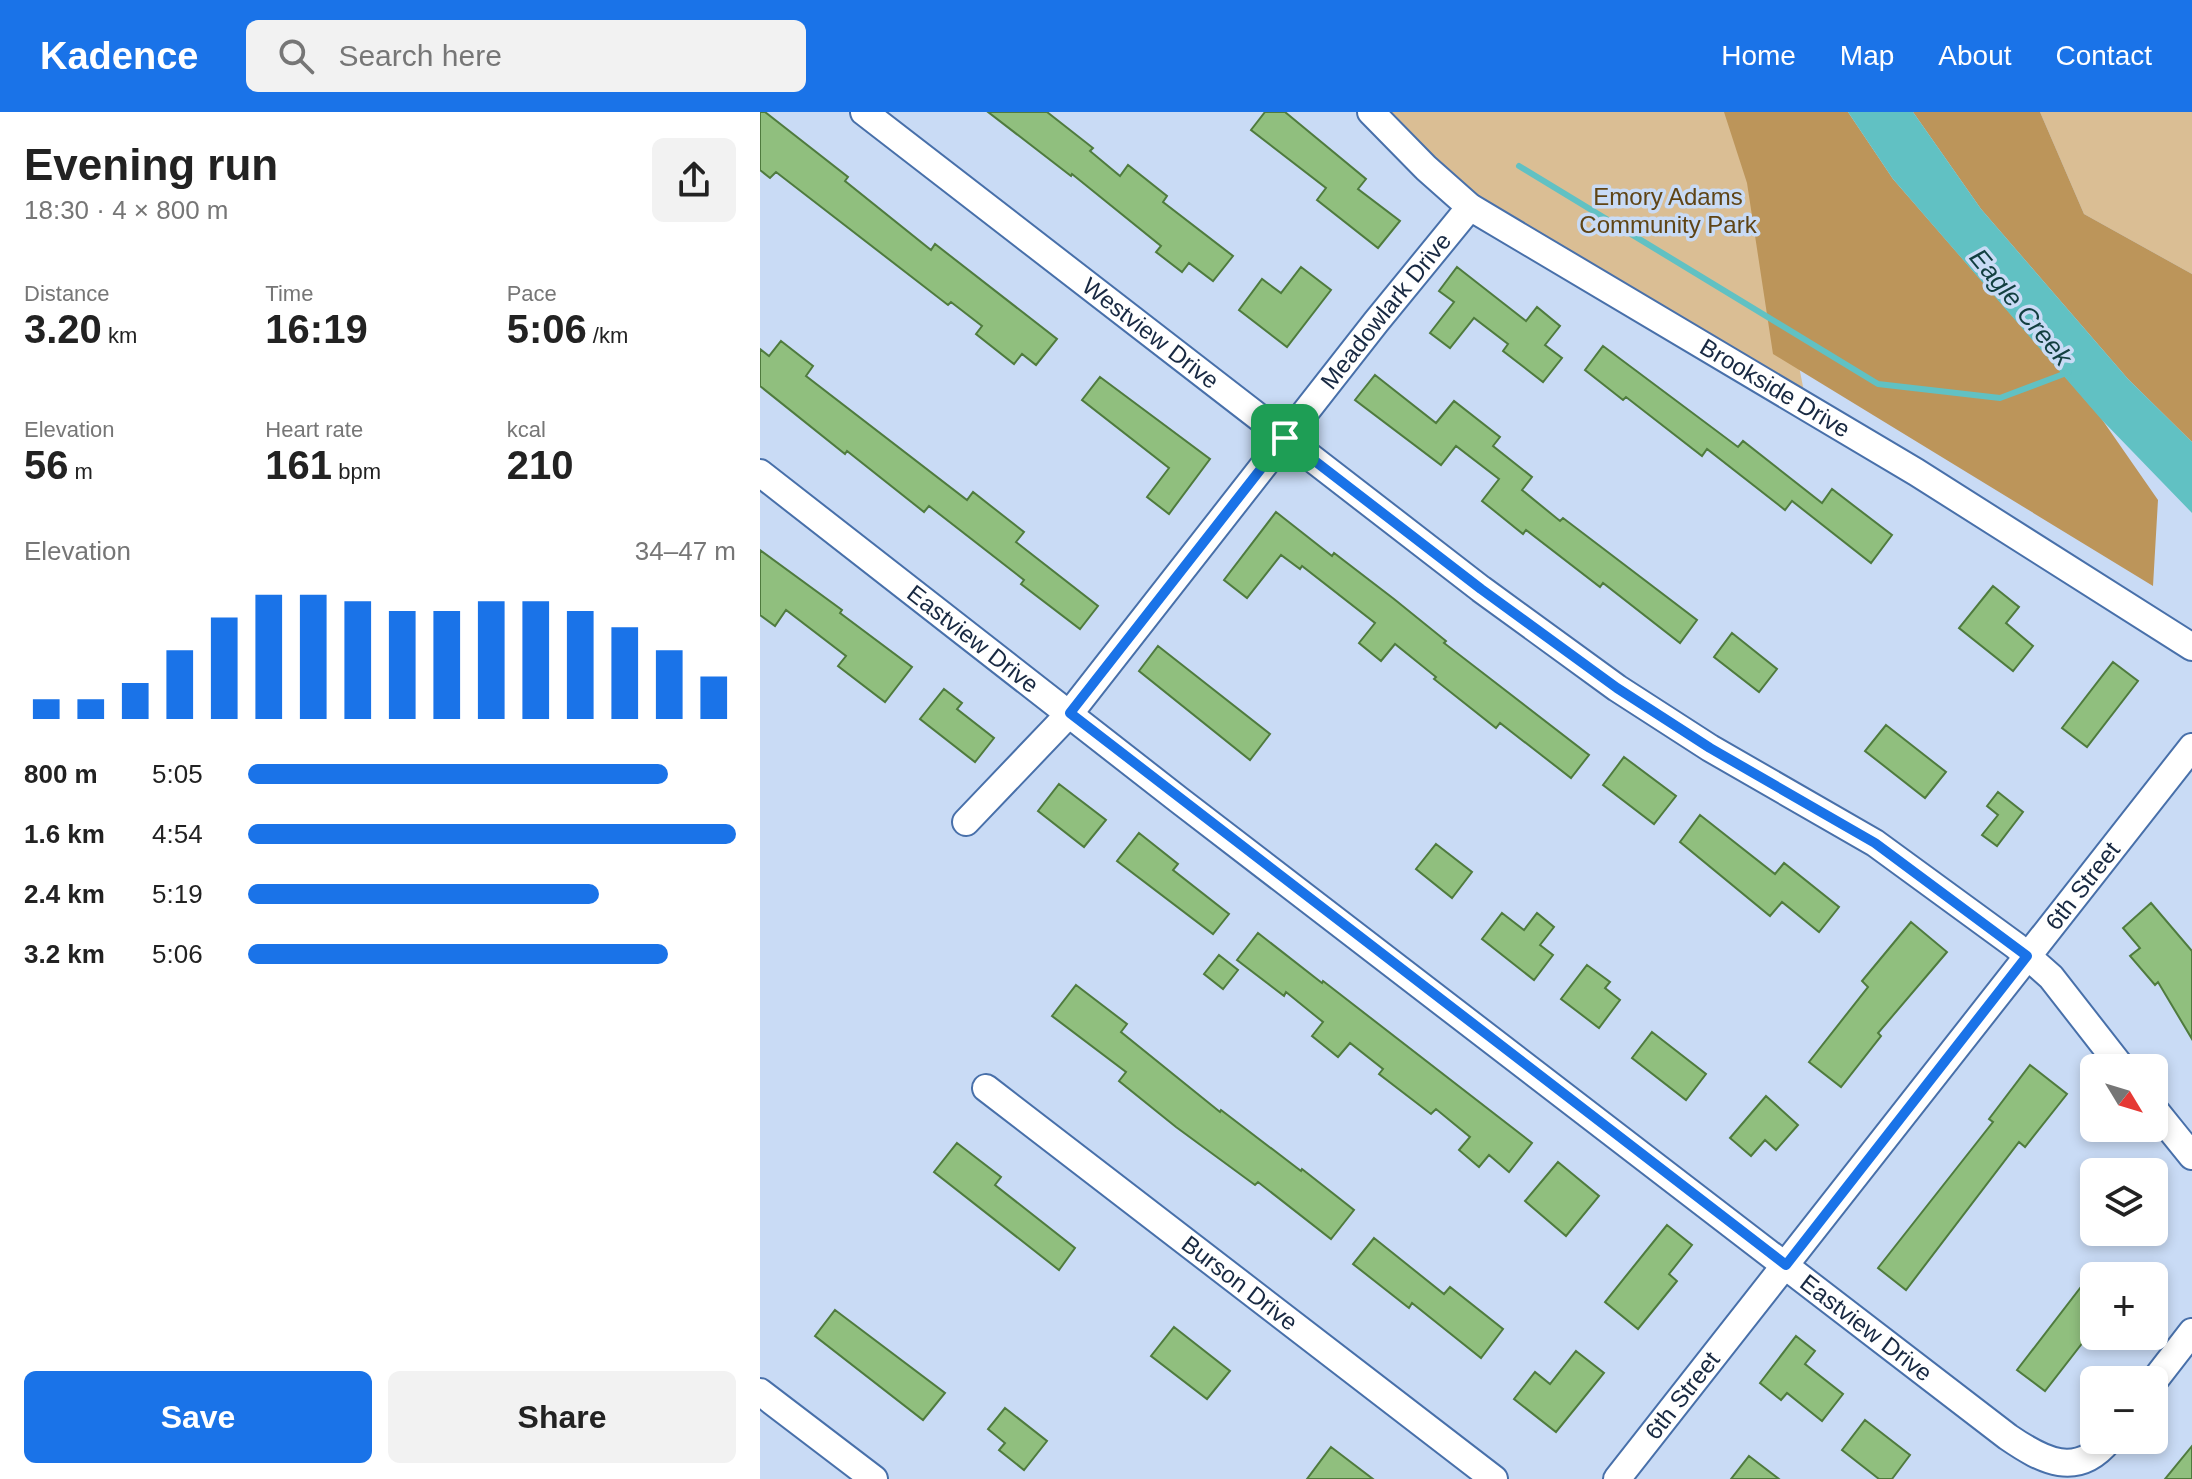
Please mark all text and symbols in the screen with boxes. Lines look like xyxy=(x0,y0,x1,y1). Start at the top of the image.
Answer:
search box xyxy=(246,20,806,92)
icon: search xyxy=(274,34,318,78)
text: Kadence xyxy=(40,35,198,77)
text: Search here xyxy=(338,39,502,72)
text: Home xyxy=(1721,40,1796,71)
text: Map xyxy=(1840,40,1894,71)
text: About xyxy=(1938,40,2012,71)
text: Contact xyxy=(2056,40,2152,71)
button: share xyxy=(652,138,736,222)
text: Evening run xyxy=(24,140,278,189)
park label: Emory Adams Community Park xyxy=(1579,183,1758,238)
text: 18:30 · 4 × 800 m xyxy=(24,195,229,225)
street label: Meadowlark Drive xyxy=(1315,227,1456,394)
water label: Eagle Creek xyxy=(1964,243,2080,373)
street label: Westview Drive xyxy=(1077,272,1224,394)
text: Distance xyxy=(24,281,110,306)
text: Time xyxy=(265,281,313,306)
text: Pace xyxy=(507,281,557,306)
text: 3.20 xyxy=(24,307,102,351)
text: 16:19 xyxy=(265,307,368,351)
text: 5:06 xyxy=(507,307,587,351)
text: km xyxy=(102,323,137,348)
text: /km xyxy=(587,323,628,348)
street label: Brookside Drive xyxy=(1695,333,1855,443)
pin xyxy=(1251,404,1319,472)
icon: arrive xyxy=(1263,416,1307,460)
text: Elevation xyxy=(24,417,115,442)
text: Heart rate xyxy=(265,417,363,442)
text: kcal xyxy=(507,417,546,442)
text: 56 xyxy=(24,443,69,487)
text: 161 xyxy=(265,443,332,487)
text: 210 xyxy=(507,443,573,487)
text: m xyxy=(69,459,93,484)
text: bpm xyxy=(332,459,381,484)
text: Elevation xyxy=(24,536,131,566)
text: 34–47 m xyxy=(635,536,736,566)
street label: Eastview Drive xyxy=(902,579,1044,698)
text: 800 m xyxy=(24,759,98,789)
text: 5:05 xyxy=(152,759,203,789)
text: 1.6 km xyxy=(24,819,105,849)
text: 4:54 xyxy=(152,819,203,849)
street label: 6th Street xyxy=(2040,836,2125,935)
text: 2.4 km xyxy=(24,879,105,909)
text: 5:19 xyxy=(152,879,203,909)
text: 3.2 km xyxy=(24,939,105,969)
text: 5:06 xyxy=(152,939,203,969)
north arrow xyxy=(2080,1054,2168,1142)
map controls xyxy=(2080,1054,2168,1454)
button: layers xyxy=(2080,1158,2168,1246)
street label: Burson Drive xyxy=(1177,1230,1303,1336)
button: + xyxy=(2080,1262,2168,1350)
street label: Eastview Drive xyxy=(1795,1268,1938,1387)
street label: 6th Street xyxy=(1639,1346,1725,1445)
button: − xyxy=(2080,1366,2168,1454)
button: Save xyxy=(24,1371,372,1463)
button: Share xyxy=(388,1371,736,1463)

